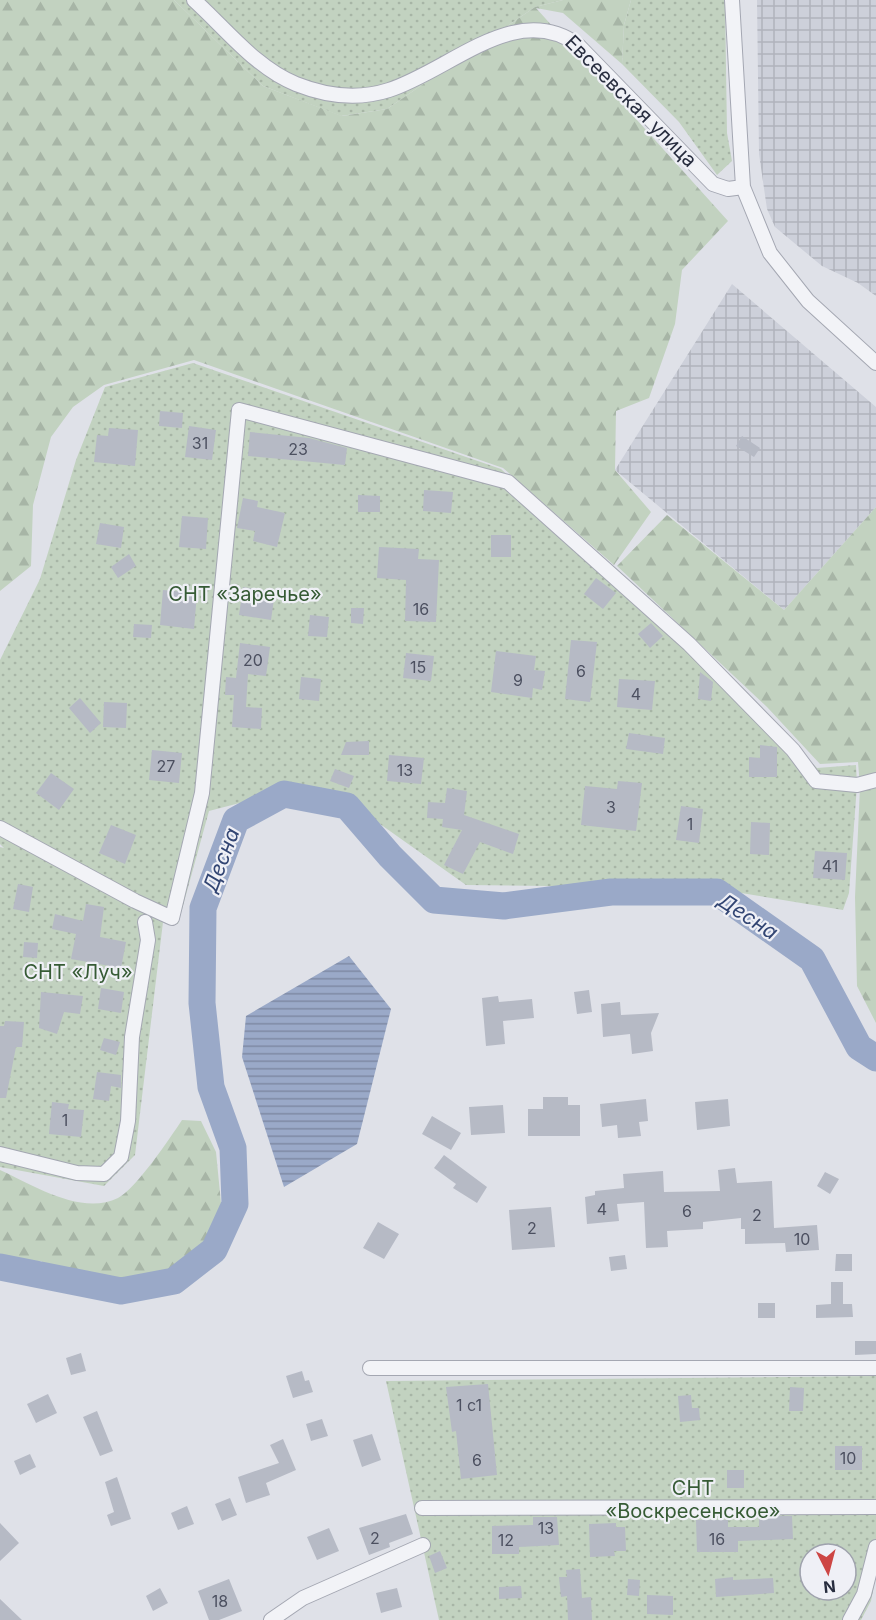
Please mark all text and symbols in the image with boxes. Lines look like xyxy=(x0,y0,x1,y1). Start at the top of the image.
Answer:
street label: Евсеевская улица xyxy=(560,30,702,172)
house number: 31 xyxy=(192,433,208,453)
house number: 23 xyxy=(288,439,308,459)
park label: СНТ «Заречье» xyxy=(168,582,322,606)
house number: 16 xyxy=(413,599,429,619)
house number: 20 xyxy=(243,650,263,670)
house number: 15 xyxy=(410,657,426,677)
house number: 6 xyxy=(576,661,586,681)
house number: 9 xyxy=(513,670,523,690)
house number: 4 xyxy=(631,684,641,704)
house number: 27 xyxy=(157,756,175,776)
house number: 13 xyxy=(397,760,413,780)
house number: 3 xyxy=(606,797,616,817)
house number: 1 xyxy=(687,814,693,834)
water label: Десна xyxy=(197,824,245,897)
house number: 41 xyxy=(822,856,838,876)
water label: Десна xyxy=(712,887,783,945)
park label: СНТ «Луч» xyxy=(23,960,133,984)
house number: 1 xyxy=(62,1110,68,1130)
house number: 4 xyxy=(597,1199,607,1219)
house number: 6 xyxy=(682,1201,692,1221)
house number: 2 xyxy=(752,1205,762,1225)
house number: 2 xyxy=(527,1218,537,1238)
house number: 10 xyxy=(794,1229,810,1249)
house number: 1 с1 xyxy=(456,1395,482,1415)
house number: 10 xyxy=(840,1448,856,1468)
house number: 6 xyxy=(472,1450,482,1470)
park label: СНТ «Воскресенское» xyxy=(606,1476,780,1523)
house number: 13 xyxy=(538,1518,554,1538)
house number: 2 xyxy=(370,1528,380,1548)
house number: 16 xyxy=(709,1529,725,1549)
house number: 12 xyxy=(498,1530,514,1550)
north arrow xyxy=(798,1542,858,1602)
text: N xyxy=(822,1576,837,1598)
house number: 18 xyxy=(212,1591,228,1611)

